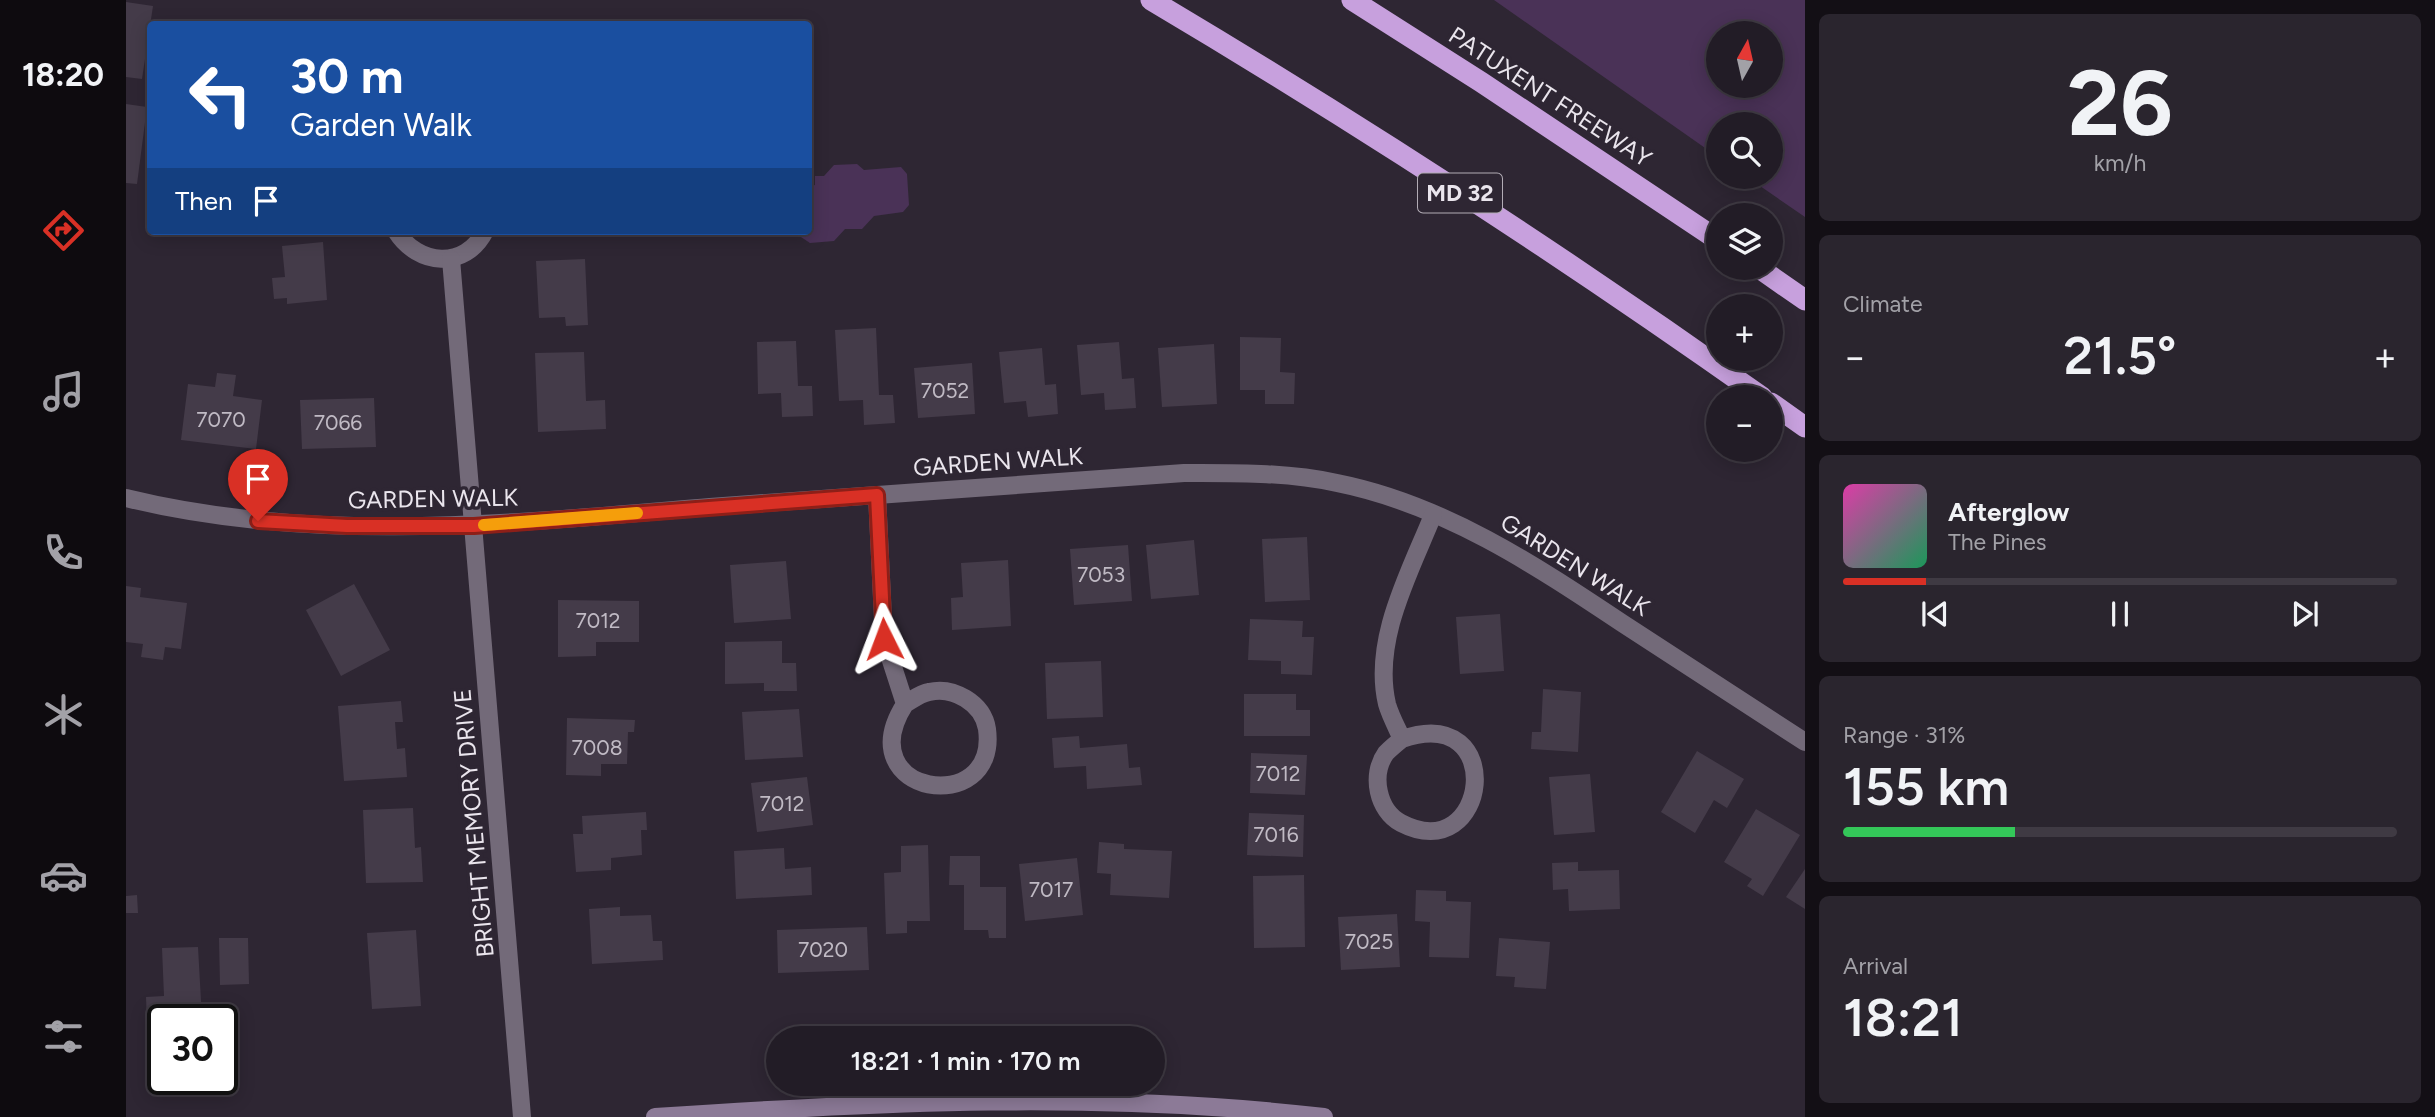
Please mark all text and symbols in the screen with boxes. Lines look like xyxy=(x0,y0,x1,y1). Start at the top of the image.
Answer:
street label: PATUXENT FREEWAY xyxy=(1443,20,1658,173)
north arrow xyxy=(1706,21,1783,98)
map controls xyxy=(1706,21,1783,462)
text: 30 m xyxy=(290,46,403,105)
icon: left xyxy=(175,49,266,140)
text: 26 xyxy=(2067,49,2173,158)
text: 18:20 xyxy=(22,56,104,94)
text: Garden Walk xyxy=(290,106,472,144)
button: search xyxy=(1706,112,1783,189)
text: km/h xyxy=(2094,149,2146,177)
road number: MD 32 xyxy=(1418,174,1502,212)
icon: arrive xyxy=(247,182,285,220)
text: Then xyxy=(175,185,233,217)
button: layers xyxy=(1706,203,1783,280)
icon: directions xyxy=(39,206,88,255)
text: Climate xyxy=(1843,290,1922,318)
button: + xyxy=(1706,294,1783,371)
text: 21.5° xyxy=(2063,325,2177,387)
text: − xyxy=(1843,334,1867,380)
text: + xyxy=(2373,334,2397,380)
icon: music xyxy=(39,367,88,416)
house number: 7052 xyxy=(921,378,969,403)
button: − xyxy=(1706,385,1783,462)
house number: 7070 xyxy=(196,407,246,432)
house number: 7066 xyxy=(314,410,362,435)
street label: GARDEN WALK xyxy=(912,441,1084,482)
pin xyxy=(228,449,288,521)
icon: arrive xyxy=(239,460,277,498)
street label: GARDEN WALK xyxy=(348,483,519,514)
text: Afterglow xyxy=(1948,496,2070,528)
street label: GARDEN WALK xyxy=(1495,507,1655,622)
icon: phone xyxy=(39,528,88,577)
text: The Pines xyxy=(1948,528,2047,556)
house number: 7053 xyxy=(1077,562,1125,587)
icon: previous xyxy=(1916,595,1954,633)
icon: pause xyxy=(2101,595,2139,633)
icon: next xyxy=(2286,595,2324,633)
position arrow xyxy=(847,602,921,676)
house number: 7012 xyxy=(575,608,621,633)
street label: BRIGHT MEMORY DRIVE xyxy=(447,688,500,958)
icon: climate xyxy=(39,690,88,739)
text: Range · 31% xyxy=(1843,721,1965,749)
house number: 7008 xyxy=(571,735,623,760)
text: 155 km xyxy=(1843,756,2009,818)
house number: 7012 xyxy=(1255,761,1301,786)
house number: 7012 xyxy=(759,791,805,816)
house number: 7016 xyxy=(1253,822,1299,847)
icon: car xyxy=(39,851,88,900)
house number: 7017 xyxy=(1029,877,1073,902)
house number: 7025 xyxy=(1345,929,1393,954)
house number: 7020 xyxy=(798,937,848,962)
text: Arrival xyxy=(1843,952,1908,980)
text: 18:21 xyxy=(1843,987,1963,1049)
speed limit sign: 30 xyxy=(147,1004,238,1095)
icon: filters xyxy=(39,1012,88,1061)
text: 18:21 · 1 min · 170 m xyxy=(851,1045,1080,1077)

